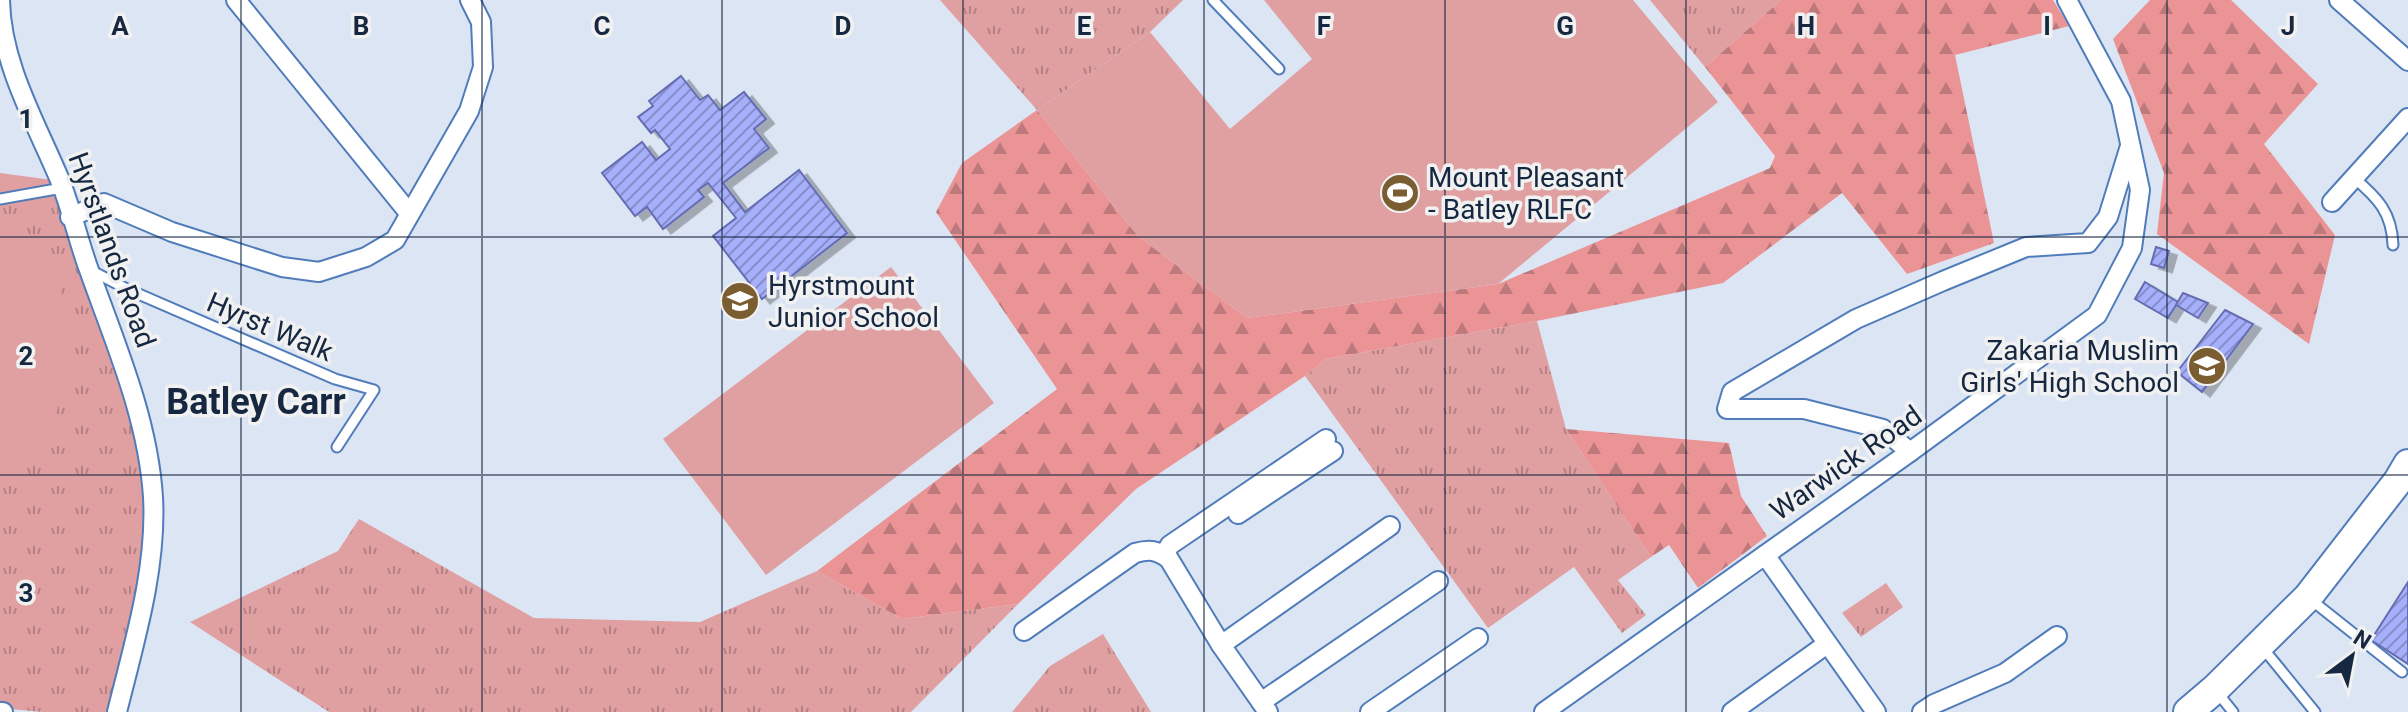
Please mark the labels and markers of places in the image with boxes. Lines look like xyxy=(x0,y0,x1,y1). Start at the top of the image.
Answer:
place label: Mount Pleasant - Batley RLFC xyxy=(1428,161,1624,226)
sports icon: Mount Pleasant - Batley RLFC xyxy=(1379,172,1421,214)
place label: Hyrstmount Junior School xyxy=(768,269,939,334)
school or university icon: Hyrstmount Junior School xyxy=(719,280,761,322)
place label: Zakaria Muslim Girls' High School xyxy=(1960,334,2179,399)
school or university icon: Zakaria Muslim Girls' High School xyxy=(2186,345,2228,387)

